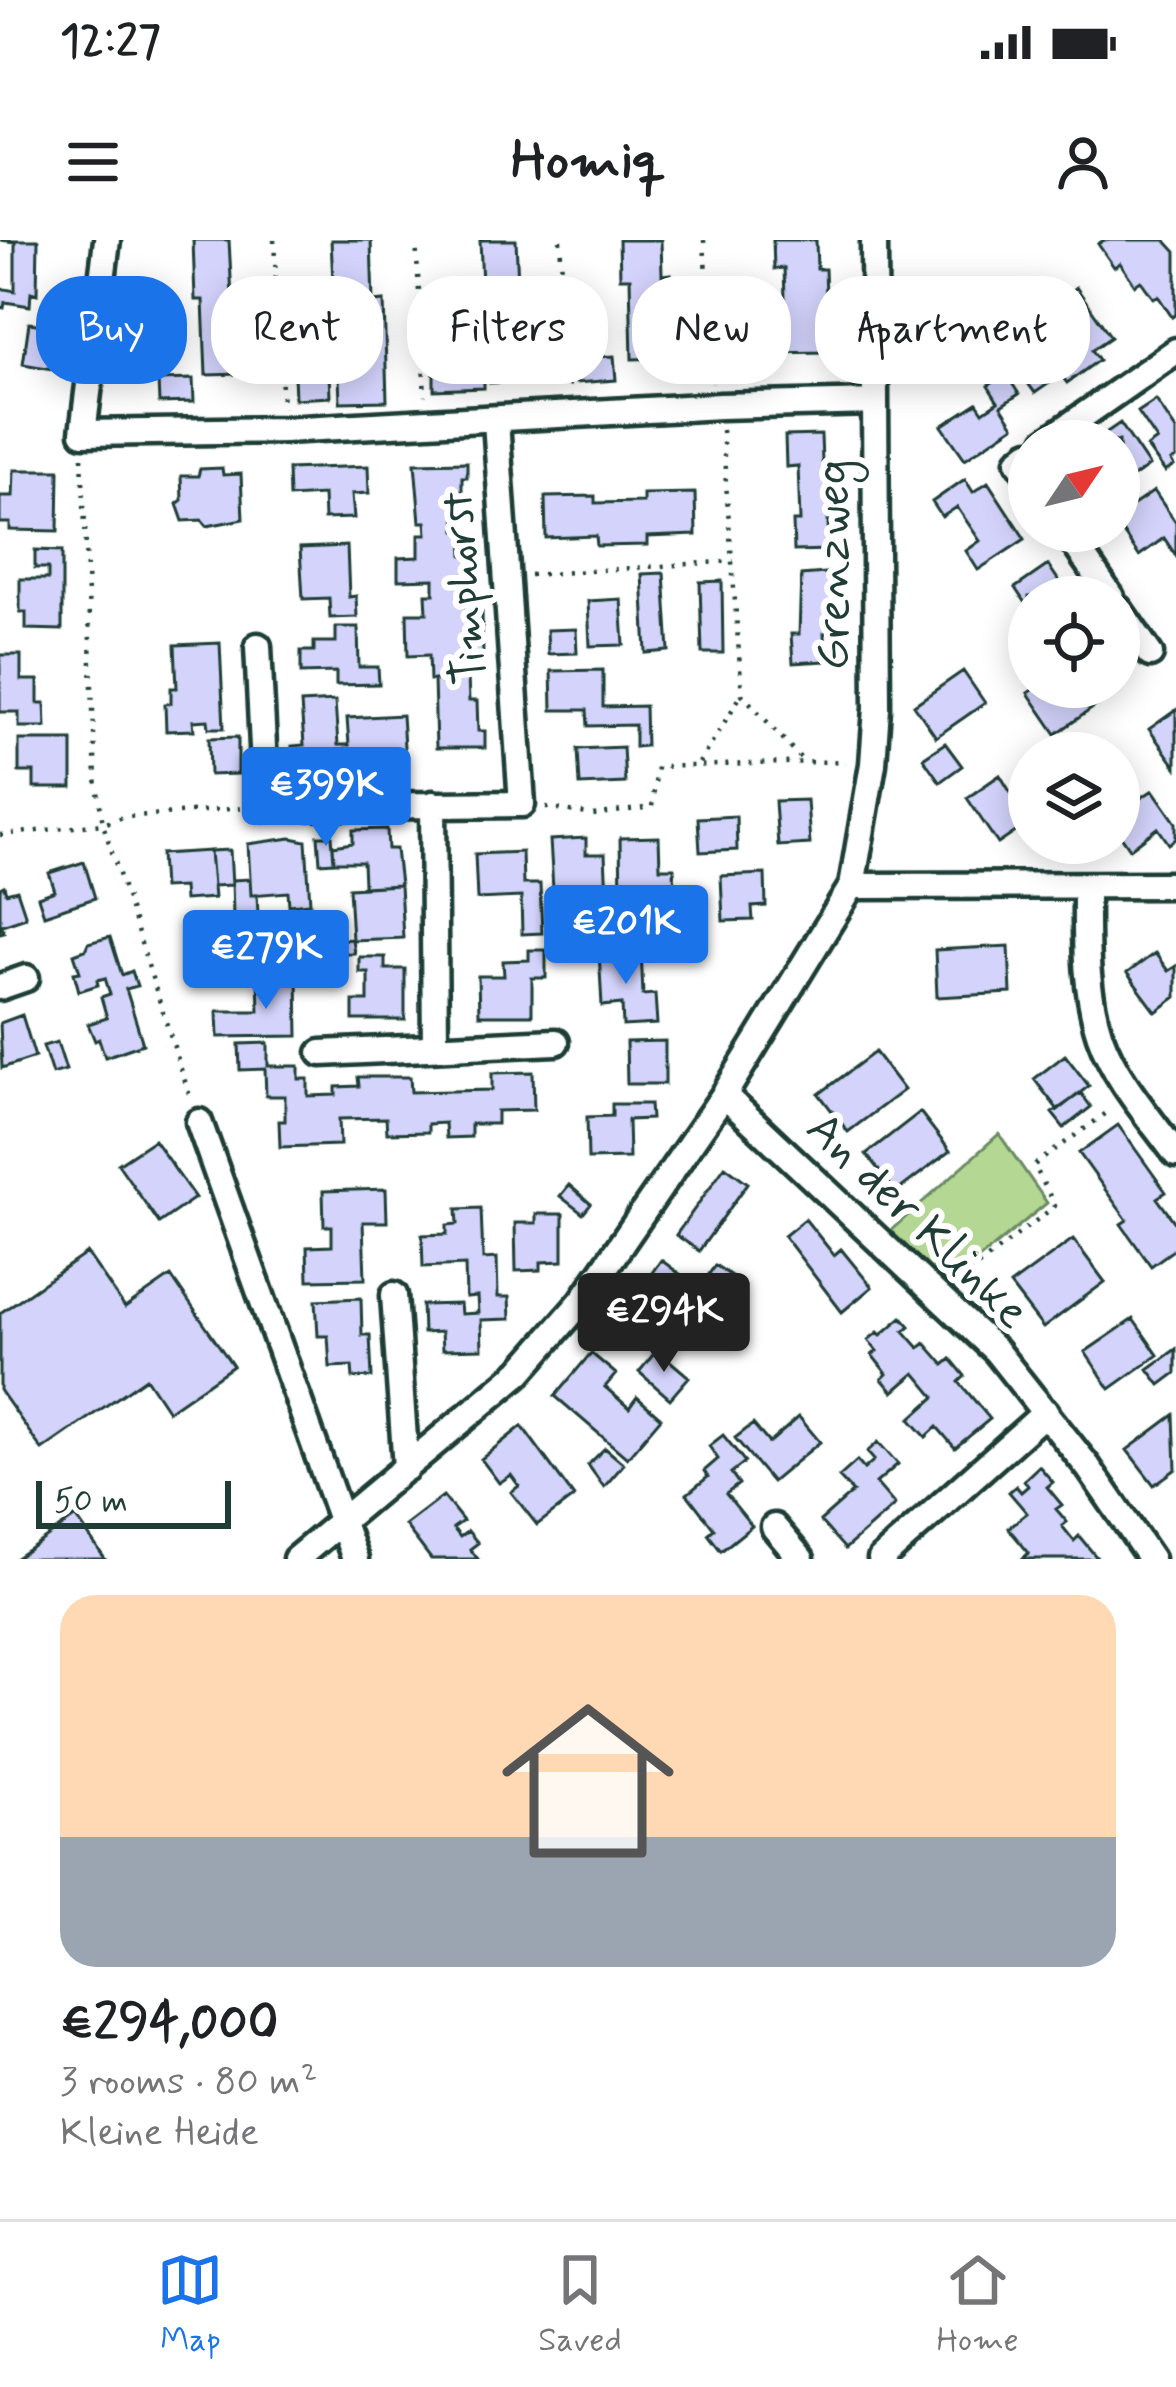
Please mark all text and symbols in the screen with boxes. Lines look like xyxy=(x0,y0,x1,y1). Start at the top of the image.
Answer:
text: 12:27 xyxy=(60,13,161,72)
text: Homiq xyxy=(511,127,665,198)
icon: menu xyxy=(60,129,126,195)
icon: person xyxy=(1050,129,1116,195)
chip: Buy xyxy=(36,276,187,384)
chip: Rent xyxy=(211,276,383,384)
chip: Filters xyxy=(407,276,608,384)
chip: New xyxy=(632,276,791,384)
chip: Apartment xyxy=(815,276,1090,384)
north arrow xyxy=(1008,420,1140,552)
map controls xyxy=(1008,420,1140,864)
street label: Grenzweg xyxy=(803,459,869,671)
street label: Timphorst xyxy=(427,489,503,687)
button: locate xyxy=(1008,576,1140,708)
button: layers xyxy=(1008,732,1140,864)
pin: €399K xyxy=(242,747,410,849)
text: €399K xyxy=(269,760,383,811)
pin: €201K xyxy=(542,885,710,987)
text: €201K xyxy=(571,898,681,949)
pin: €279K xyxy=(182,910,350,1012)
text: €279K xyxy=(210,923,322,974)
street label: An der Klinke xyxy=(792,1099,1042,1343)
pin: €294K xyxy=(580,1273,748,1375)
text: €294K xyxy=(605,1286,723,1337)
scale bar xyxy=(36,1475,231,1528)
text: 50 m xyxy=(54,1480,128,1524)
icon: home xyxy=(480,1673,696,1889)
text: €294,000 xyxy=(60,1991,278,2057)
text: 3 rooms · 80 m² xyxy=(60,2057,318,2108)
text: Kleine Heide xyxy=(60,2108,259,2159)
tab: Map xyxy=(157,2247,223,2363)
tab: Saved xyxy=(538,2247,622,2363)
tab: Home xyxy=(937,2247,1019,2363)

